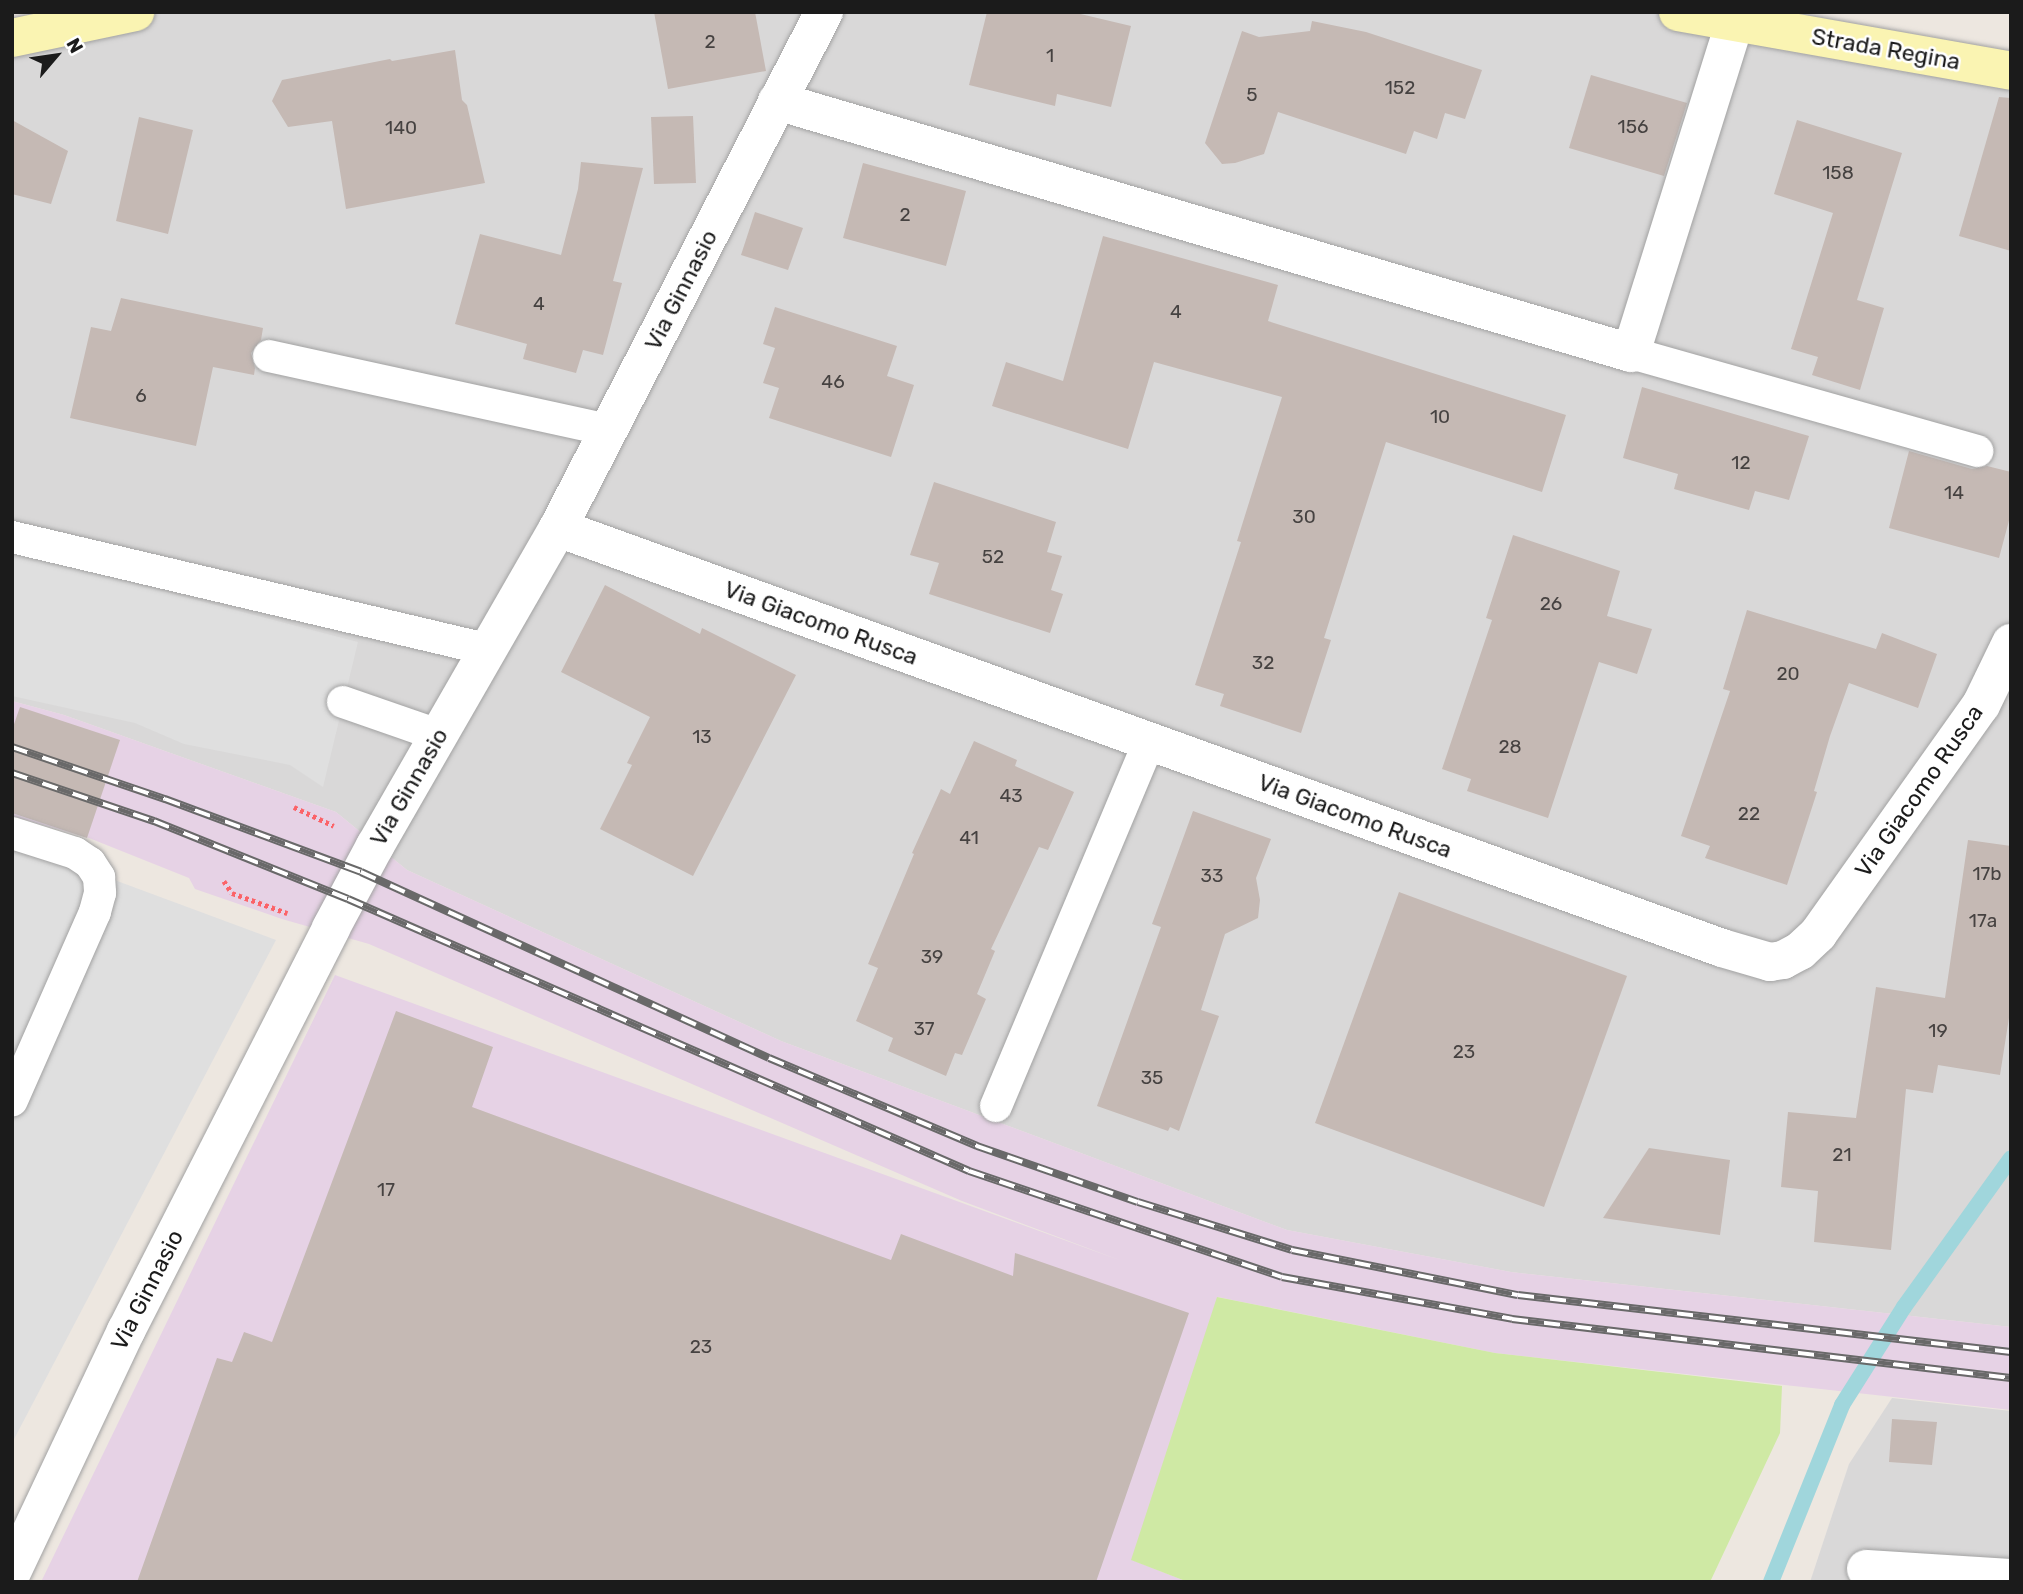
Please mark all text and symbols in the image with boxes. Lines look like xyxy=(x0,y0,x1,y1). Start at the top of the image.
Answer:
north arrow xyxy=(21,21,91,91)
street label: Strada Regina xyxy=(1810,22,1962,76)
house number: 2 xyxy=(704,31,716,53)
text: N xyxy=(61,34,88,57)
house number: 1 xyxy=(1046,45,1054,67)
house number: 152 xyxy=(1385,77,1415,99)
house number: 5 xyxy=(1246,84,1258,106)
house number: 156 xyxy=(1618,116,1648,138)
house number: 140 xyxy=(385,117,417,139)
house number: 158 xyxy=(1822,162,1854,184)
house number: 2 xyxy=(899,204,911,226)
street label: Via Ginnasio xyxy=(639,225,723,355)
house number: 4 xyxy=(533,293,545,315)
house number: 4 xyxy=(1170,301,1182,323)
house number: 46 xyxy=(821,371,845,393)
house number: 6 xyxy=(135,385,147,407)
house number: 10 xyxy=(1430,406,1450,428)
house number: 12 xyxy=(1731,452,1751,474)
house number: 14 xyxy=(1944,482,1964,504)
house number: 30 xyxy=(1292,506,1316,528)
house number: 52 xyxy=(982,546,1004,568)
street label: Via Giacomo Rusca xyxy=(720,575,922,671)
house number: 26 xyxy=(1540,593,1562,615)
house number: 32 xyxy=(1252,652,1274,674)
house number: 20 xyxy=(1776,663,1800,685)
street label: Via Giacomo Rusca xyxy=(1849,700,1989,882)
street label: Via Ginnasio xyxy=(364,723,454,851)
house number: 13 xyxy=(692,726,712,748)
house number: 28 xyxy=(1498,736,1522,758)
street label: Via Giacomo Rusca xyxy=(1254,768,1456,864)
house number: 43 xyxy=(999,785,1023,807)
house number: 22 xyxy=(1738,803,1760,825)
house number: 41 xyxy=(959,827,979,849)
house number: 17b xyxy=(1972,863,2002,885)
house number: 33 xyxy=(1201,865,1223,887)
house number: 17a xyxy=(1969,910,1997,932)
house number: 39 xyxy=(921,946,943,968)
house number: 37 xyxy=(913,1018,935,1040)
house number: 19 xyxy=(1928,1020,1948,1042)
house number: 23 xyxy=(1453,1041,1475,1063)
house number: 35 xyxy=(1141,1067,1163,1089)
house number: 21 xyxy=(1832,1144,1852,1166)
house number: 17 xyxy=(377,1179,395,1201)
street label: Via Ginnasio xyxy=(105,1225,189,1355)
house number: 23 xyxy=(690,1336,712,1358)

